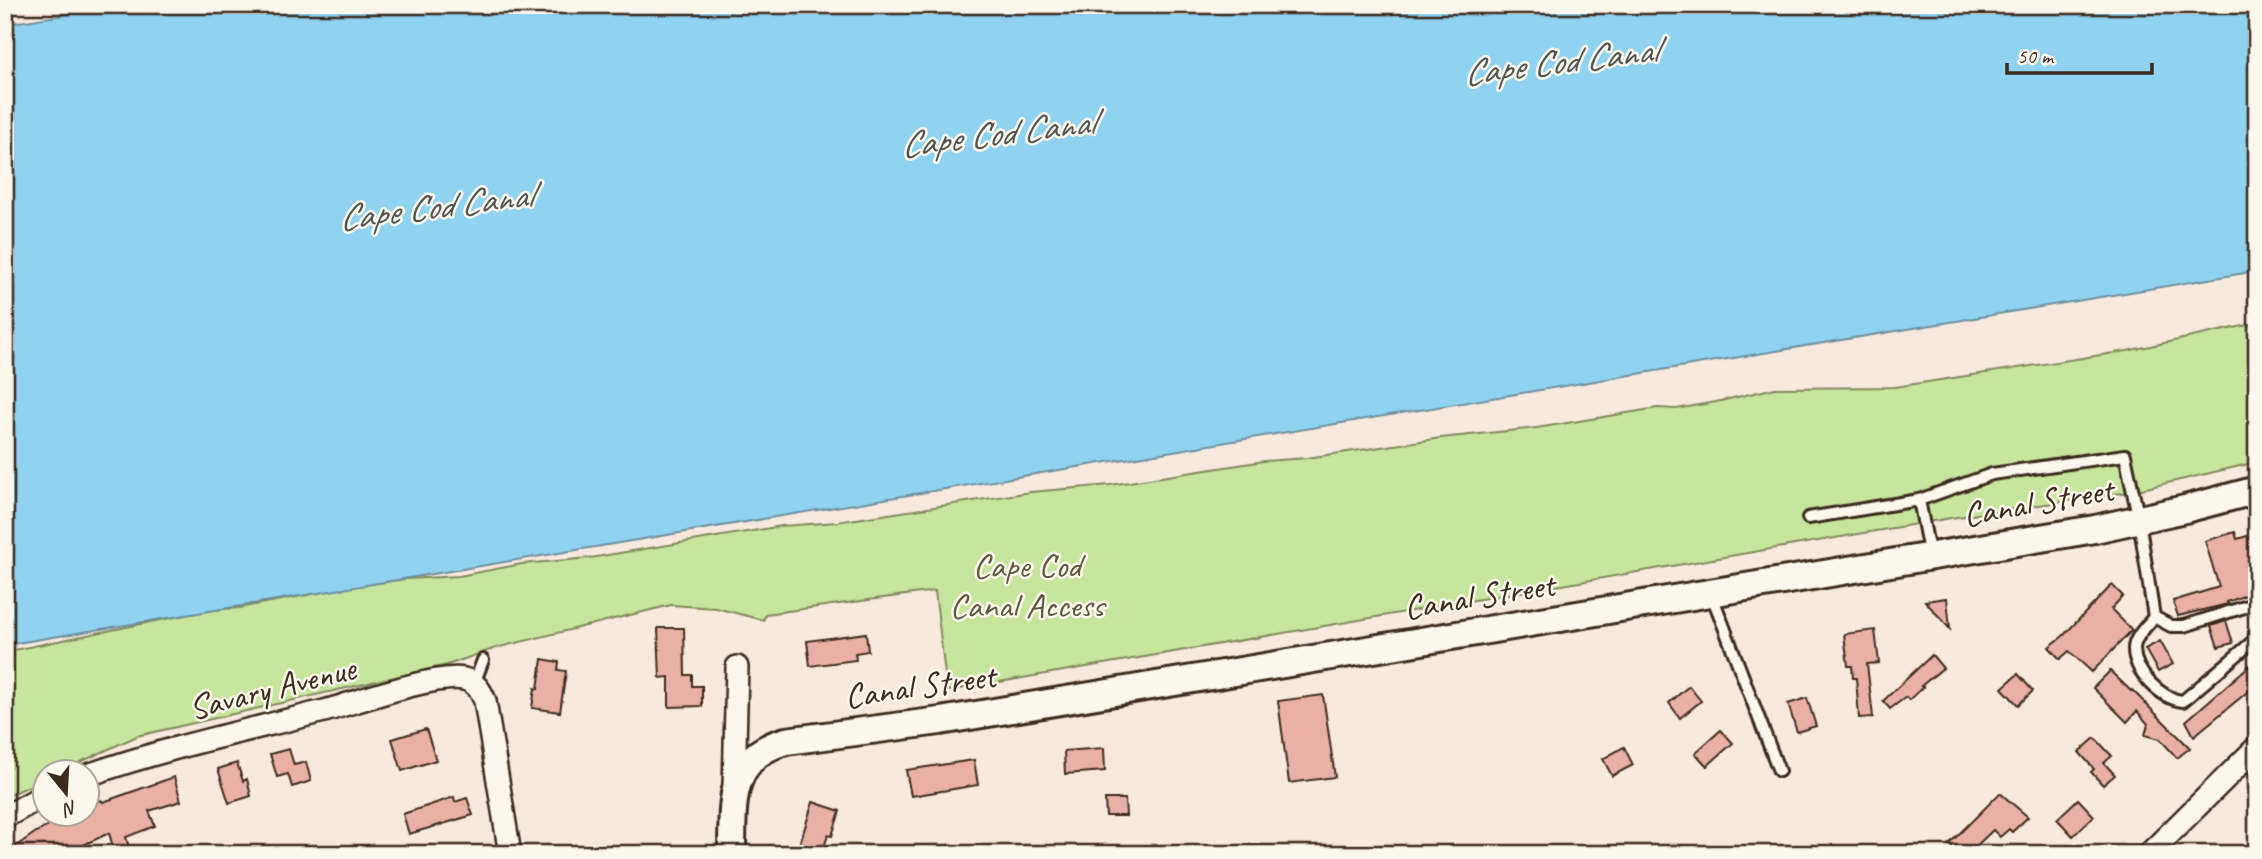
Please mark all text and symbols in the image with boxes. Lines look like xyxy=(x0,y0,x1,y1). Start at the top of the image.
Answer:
water label: Cape Cod Canal xyxy=(1460,24,1672,96)
scale bar xyxy=(2007,32,2152,76)
text: 50 m xyxy=(2017,43,2055,69)
water label: Cape Cod Canal xyxy=(897,96,1109,168)
water label: Cape Cod Canal xyxy=(335,169,547,241)
street label: Canal Street xyxy=(1959,466,2120,537)
park label: Cape Cod Canal Access xyxy=(950,543,1107,628)
street label: Canal Street xyxy=(1401,561,1561,630)
street label: Savary Avenue xyxy=(184,645,363,730)
street label: Canal Street xyxy=(842,653,1002,719)
north arrow xyxy=(32,758,102,828)
text: N xyxy=(59,795,80,822)

